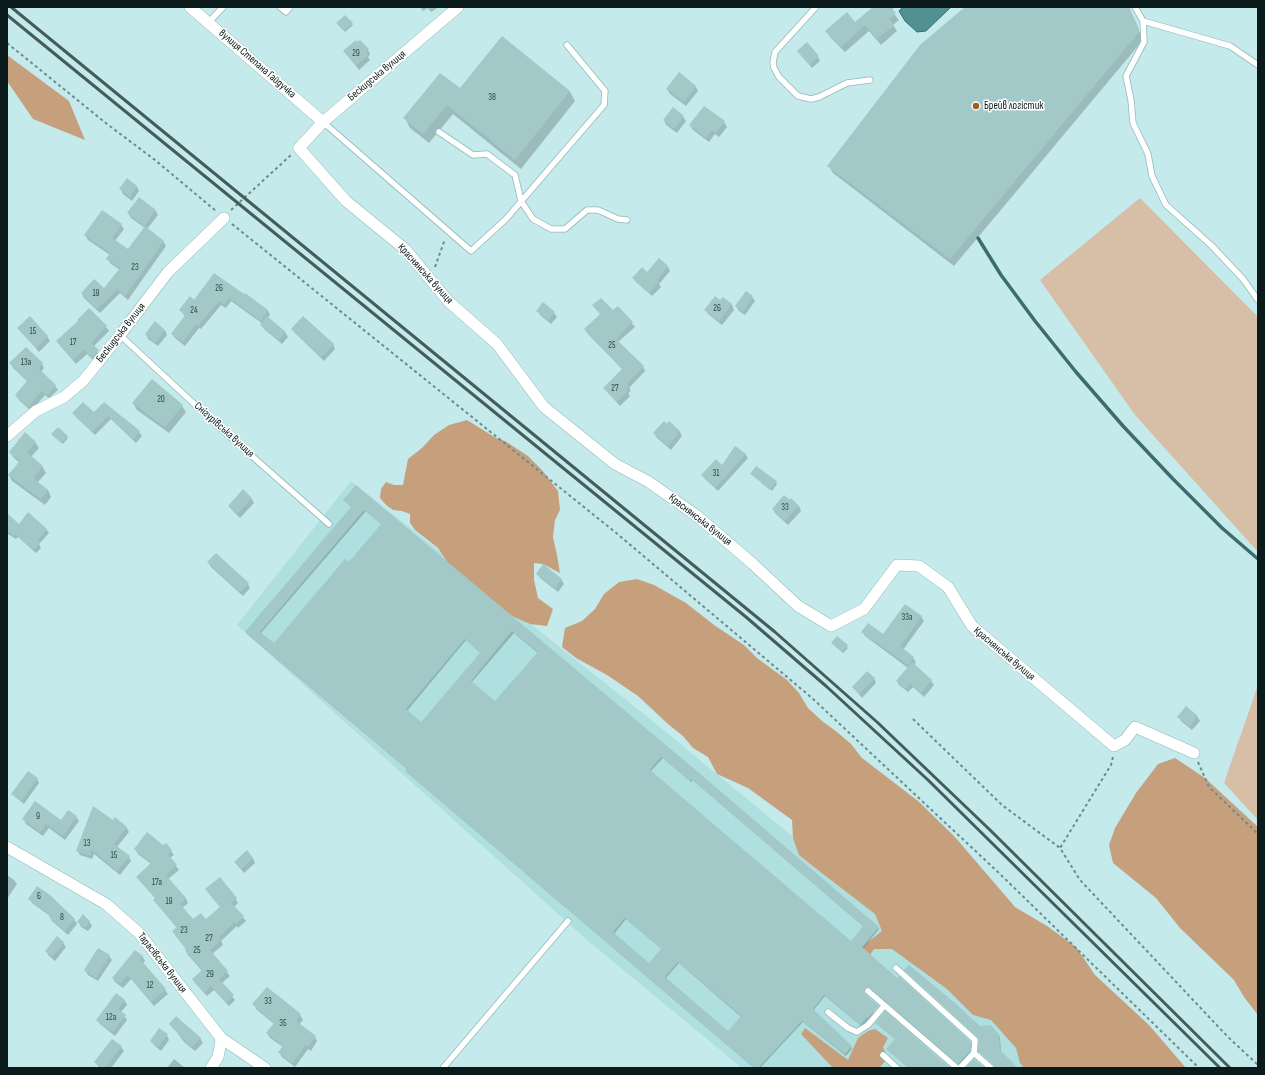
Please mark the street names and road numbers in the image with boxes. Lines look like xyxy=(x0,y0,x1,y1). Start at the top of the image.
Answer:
street label: вулиця Степана Гайдучка xyxy=(216,27,298,101)
street label: Бескидська вулиця xyxy=(345,48,409,104)
street label: Краснянська вулиця xyxy=(394,241,456,307)
street label: Бескидська вулиця xyxy=(94,301,148,365)
street label: Снігурівська вулиця xyxy=(191,400,257,460)
street label: Краснянська вулиця xyxy=(666,491,734,549)
street label: Краснянська вулиця xyxy=(970,624,1038,684)
street label: Тарасівська вулиця xyxy=(134,930,190,996)

